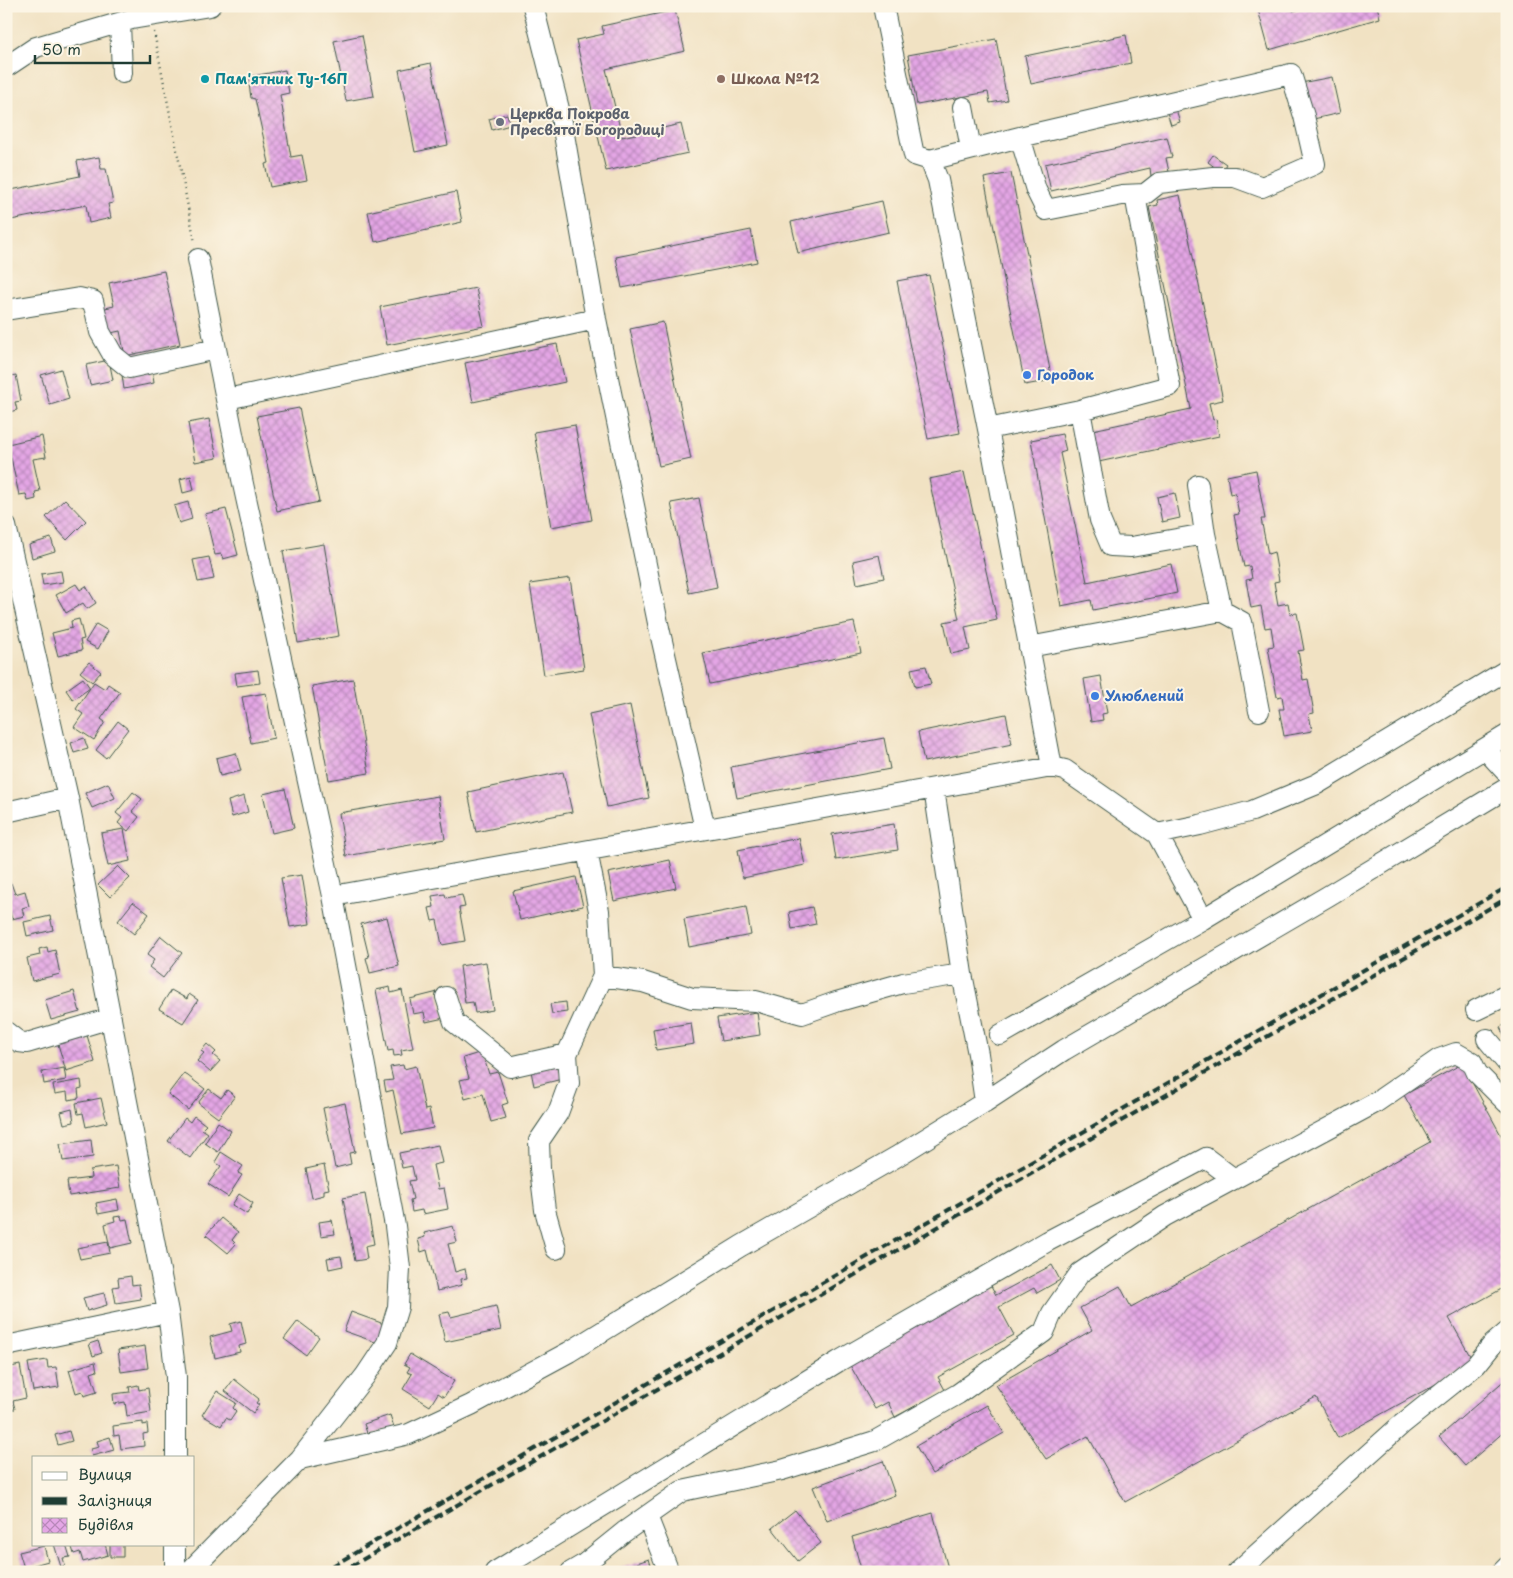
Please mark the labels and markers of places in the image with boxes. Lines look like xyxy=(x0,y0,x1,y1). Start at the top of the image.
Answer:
place label: Пам'ятник Ту-16П xyxy=(215,68,348,89)
place label: Школа №12 xyxy=(731,68,820,89)
marker: Пам'ятник Ту-16П xyxy=(199,73,211,85)
marker: Школа №12 xyxy=(715,73,727,85)
place label: Церква Покрова Пресвятої Богородиці xyxy=(510,103,665,140)
marker: Церква Покрова Пресвятої Богородиці xyxy=(494,116,506,128)
place label: Городок xyxy=(1037,364,1094,385)
marker: Городок xyxy=(1021,369,1033,381)
place label: Улюблений xyxy=(1104,685,1184,706)
marker: Улюблений xyxy=(1089,690,1101,702)

